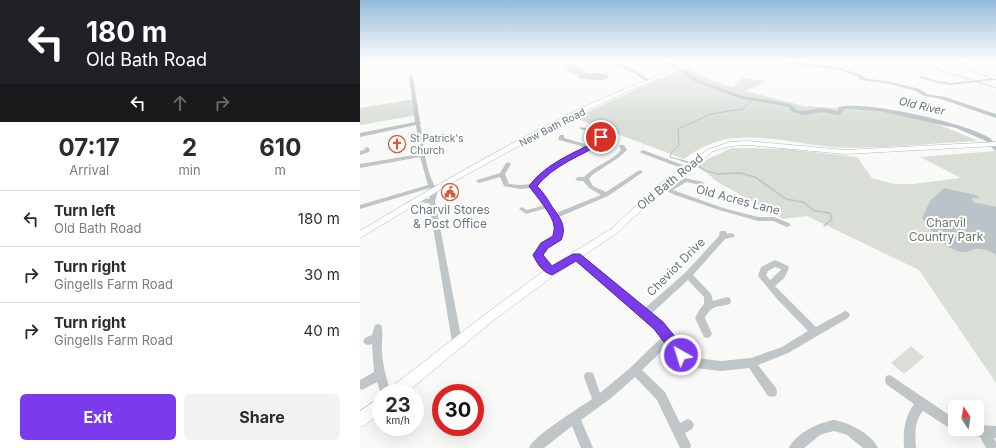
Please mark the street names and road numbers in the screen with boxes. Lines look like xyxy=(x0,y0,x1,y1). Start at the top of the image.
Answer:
street label: New Bath Road xyxy=(517,105,587,149)
street label: Old Bath Road xyxy=(634,150,706,213)
street label: Old Acres Lane xyxy=(694,181,782,218)
street label: Cheviot Drive xyxy=(643,234,708,299)

